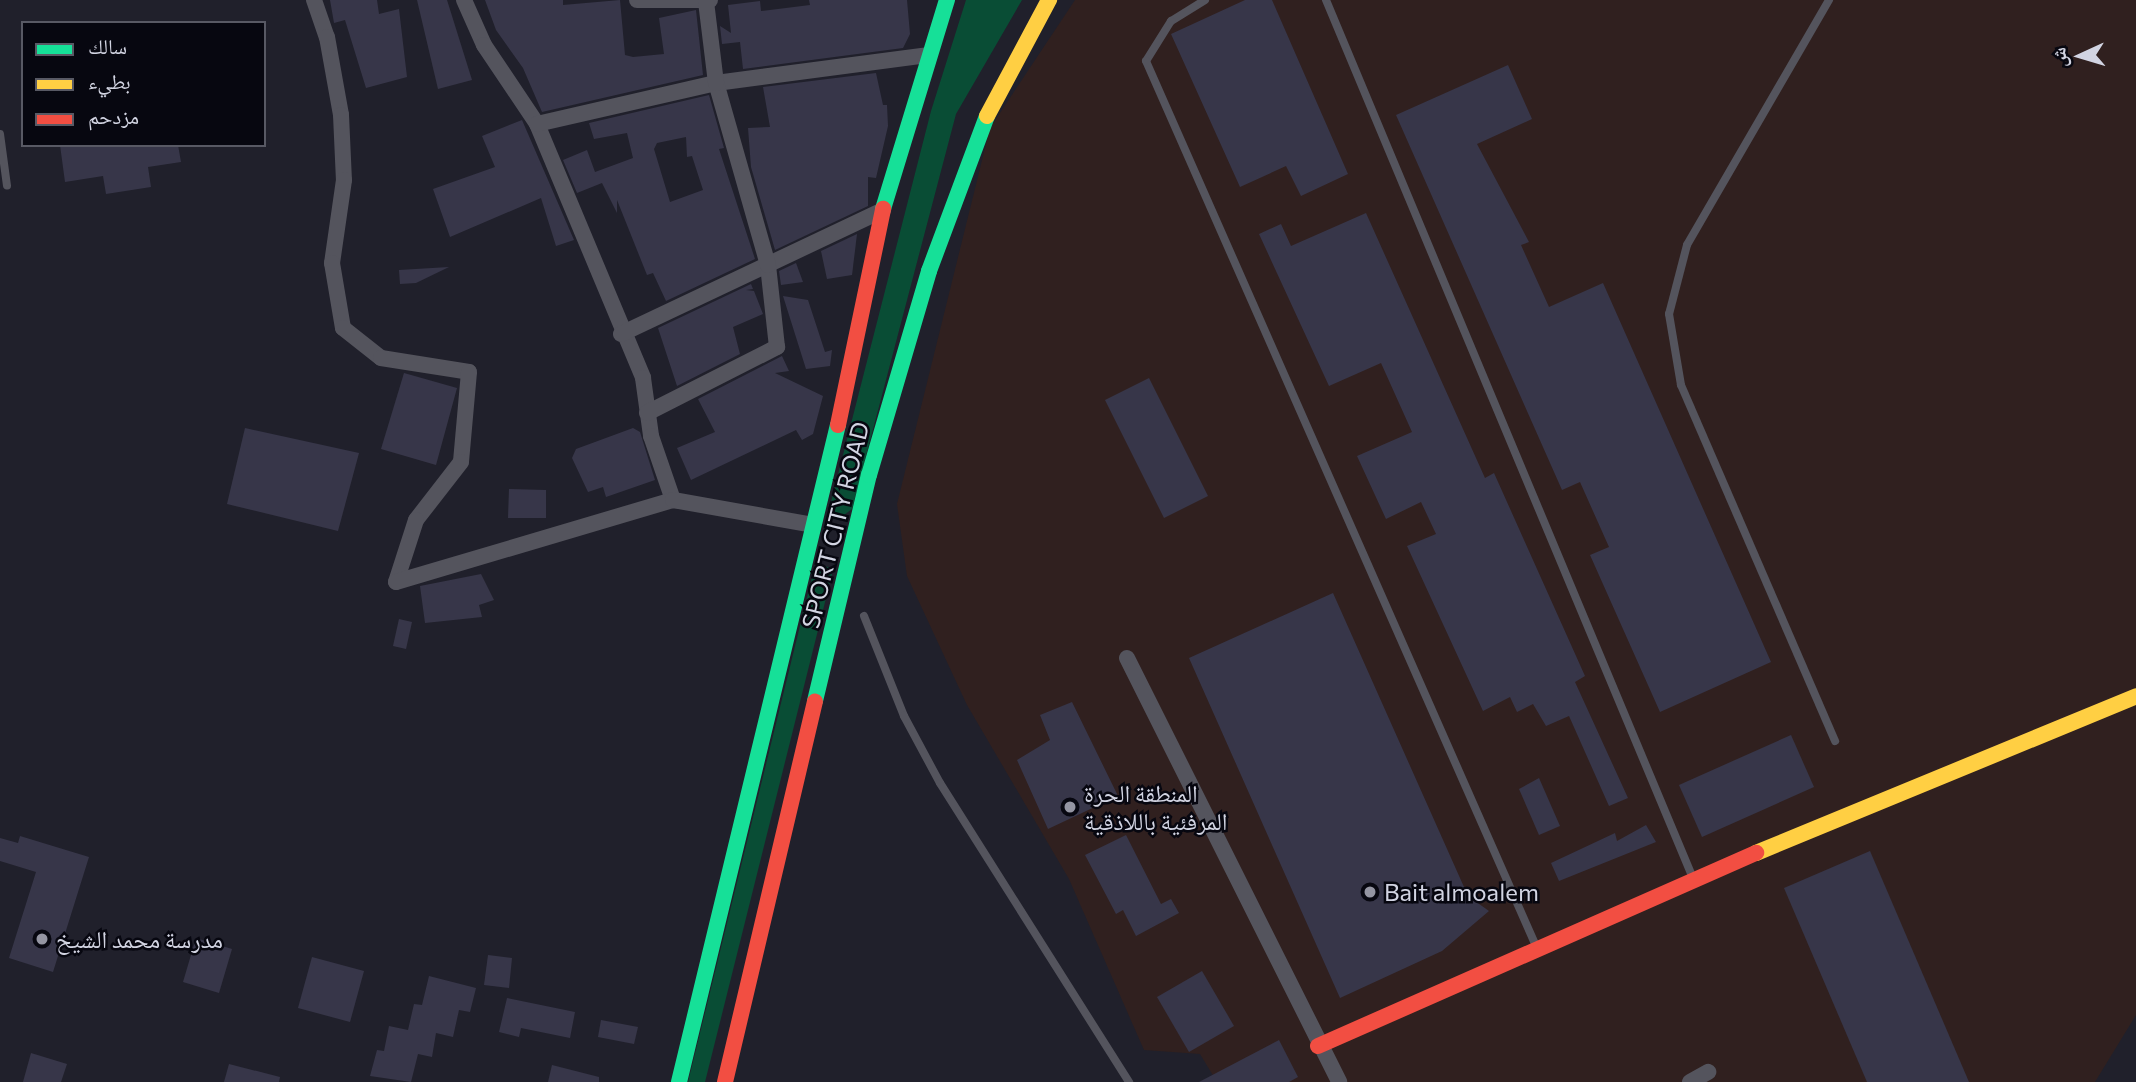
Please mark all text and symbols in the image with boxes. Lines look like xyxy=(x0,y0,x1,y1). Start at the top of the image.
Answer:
legend xyxy=(21,21,266,147)
north arrow xyxy=(2045,21,2115,91)
text: سالك xyxy=(88,33,127,58)
text: ش xyxy=(2046,47,2071,68)
text: بطيء xyxy=(88,68,131,93)
text: مزدحم xyxy=(88,103,139,128)
street label: SPORT CITY ROAD xyxy=(795,419,875,631)
place label: المنطقة الحرة المرفئية باللاذقية xyxy=(1084,779,1227,835)
marker: المنطقة الحرة المرفئية باللاذقية xyxy=(1062,799,1078,815)
place label: Bait almoalem xyxy=(1384,878,1539,906)
marker: Bait almoalem xyxy=(1362,884,1378,900)
place label: مدرسة محمد الشيخ xyxy=(56,925,223,953)
marker: مدرسة محمد الشيخ xyxy=(34,931,50,947)

